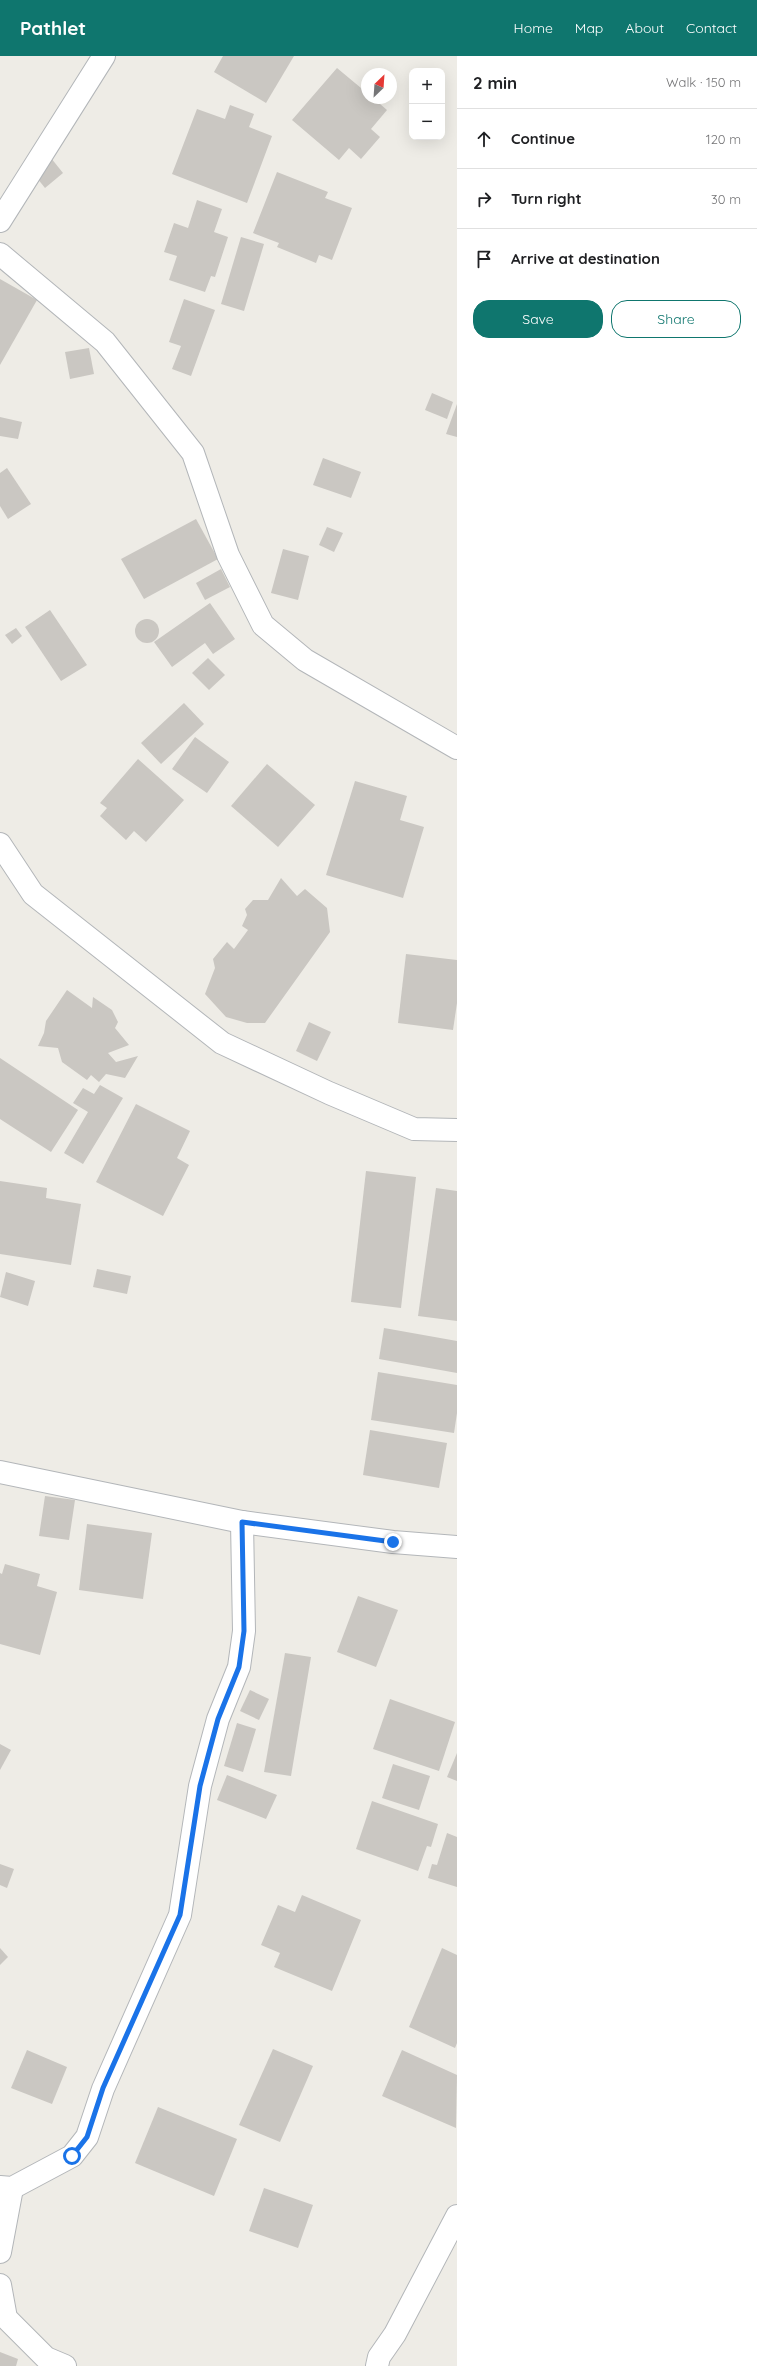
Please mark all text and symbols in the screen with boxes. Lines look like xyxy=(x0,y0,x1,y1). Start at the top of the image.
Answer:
text: Pathlet xyxy=(20,16,86,40)
text: Home xyxy=(514,19,553,37)
text: Map xyxy=(575,19,603,37)
text: About xyxy=(625,19,664,37)
text: Contact xyxy=(686,19,737,37)
north arrow xyxy=(361,68,397,104)
map controls xyxy=(409,68,445,140)
button: + xyxy=(409,68,445,104)
text: 2 min xyxy=(473,72,517,93)
text: Walk · 150 m xyxy=(666,74,741,90)
button: − xyxy=(409,104,445,140)
icon: ahead xyxy=(473,128,495,150)
text: Continue xyxy=(511,129,575,148)
text: 120 m xyxy=(706,131,741,147)
icon: right xyxy=(473,188,495,210)
text: Turn right xyxy=(511,189,582,208)
text: 30 m xyxy=(711,191,741,207)
icon: arrive xyxy=(473,248,495,270)
text: Arrive at destination xyxy=(511,249,660,268)
button: Save xyxy=(473,300,603,338)
button: Share xyxy=(611,300,741,338)
route end xyxy=(384,1533,402,1551)
route start xyxy=(63,2147,81,2165)

